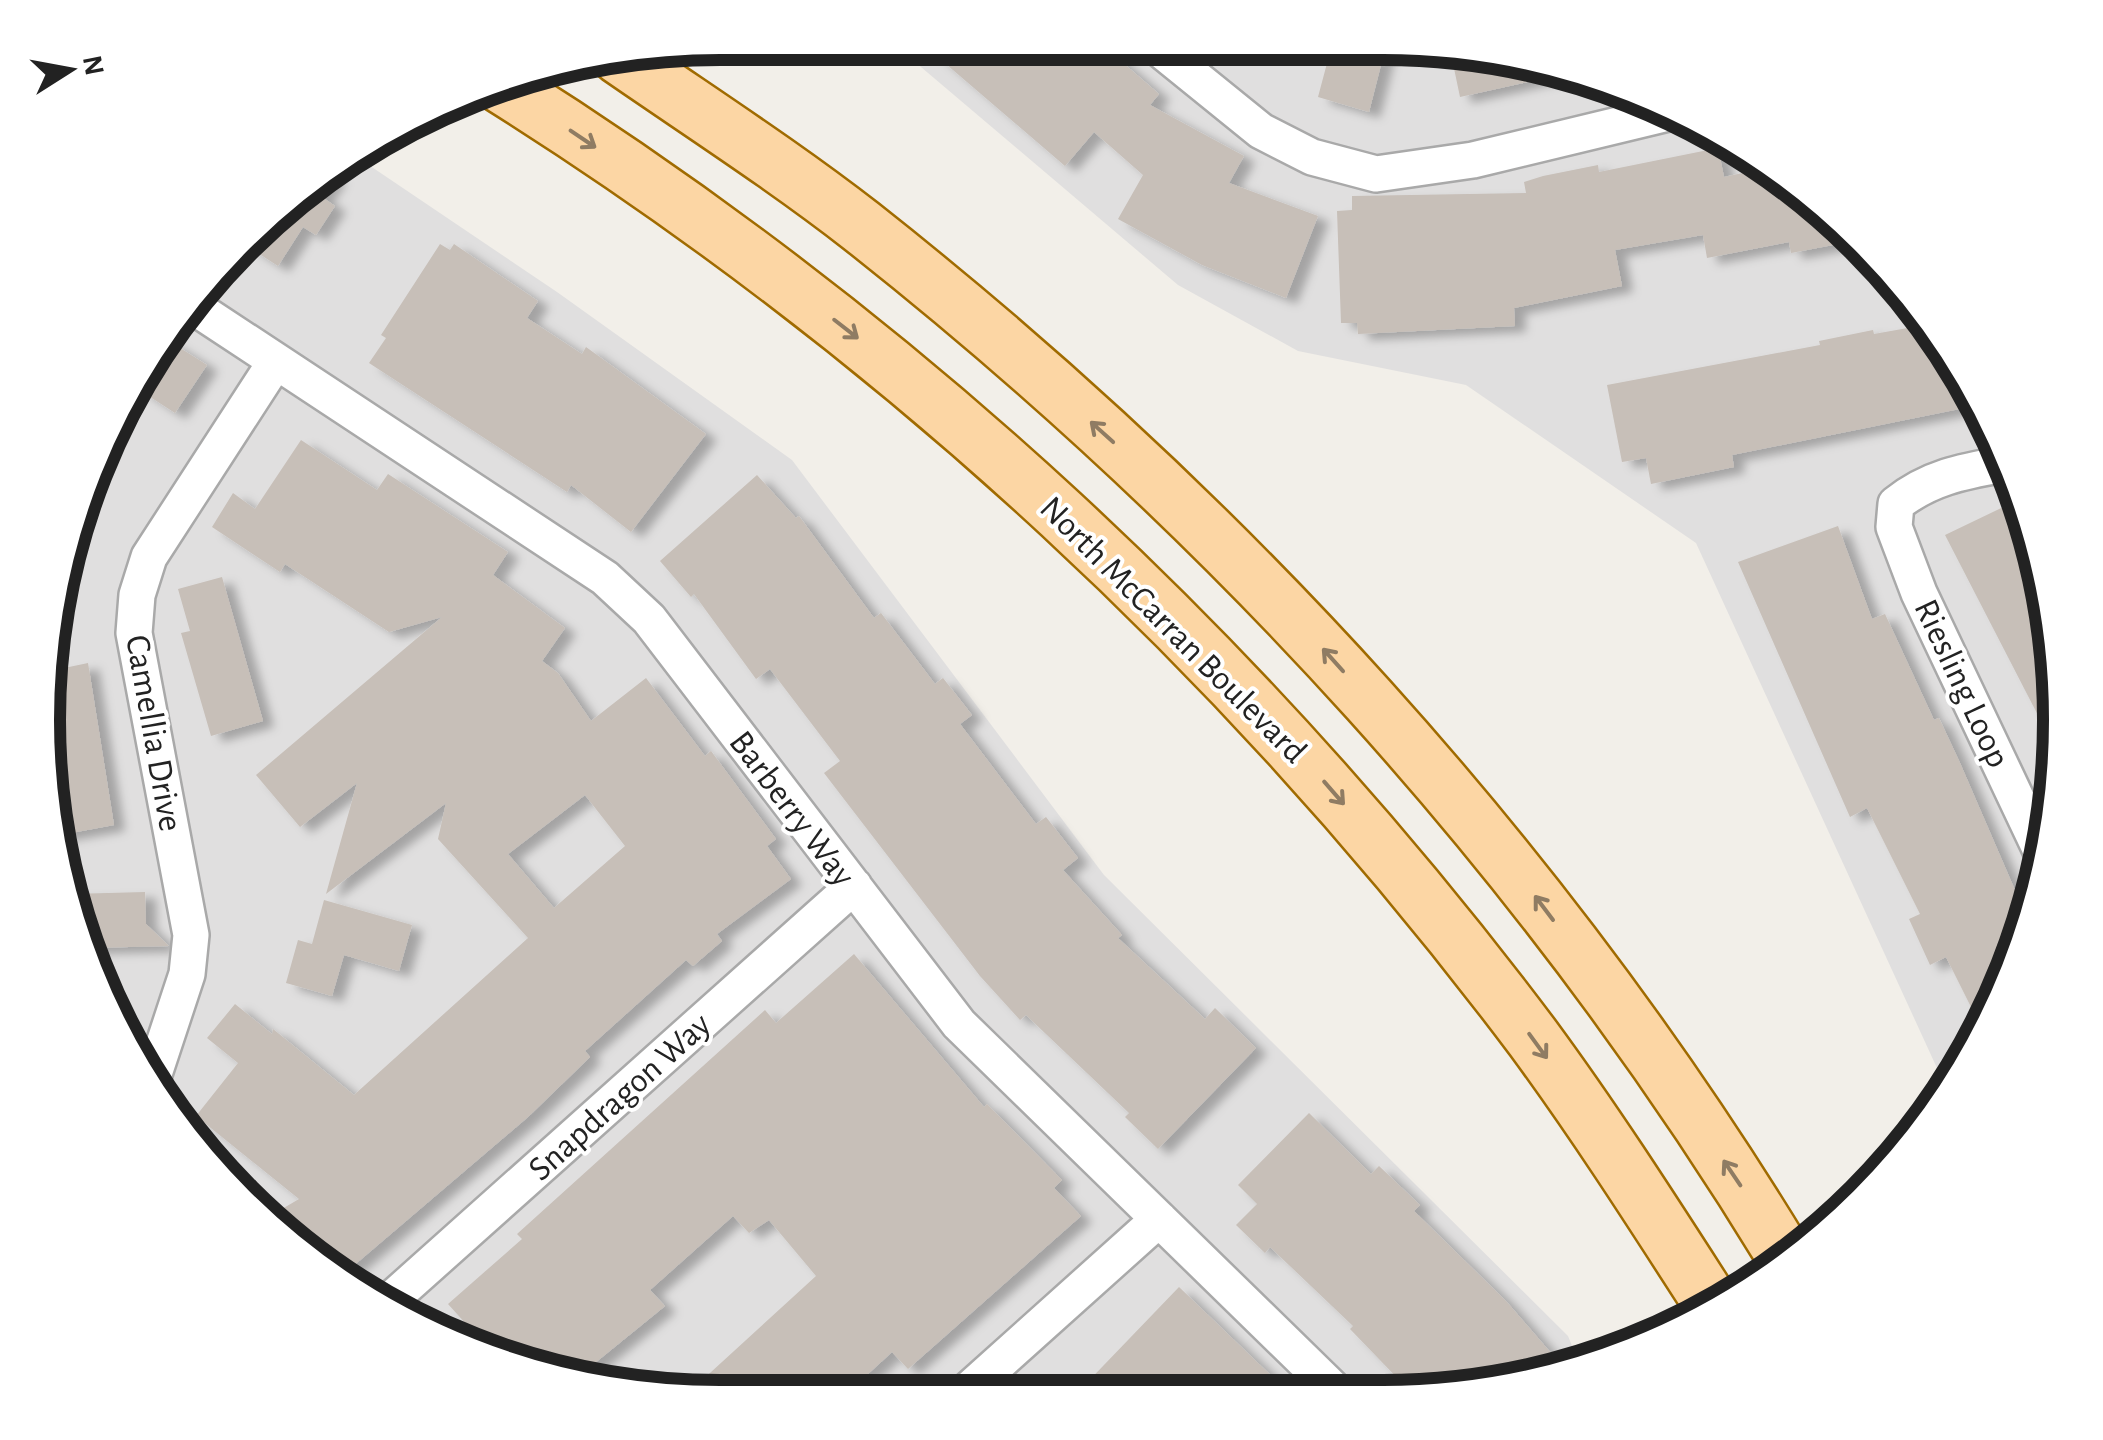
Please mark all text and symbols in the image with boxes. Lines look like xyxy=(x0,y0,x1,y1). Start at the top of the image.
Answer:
north arrow xyxy=(20,20,120,120)
text: N xyxy=(77,53,108,78)
one-way arrow xyxy=(568,128,596,149)
one-way arrow xyxy=(832,318,859,339)
one-way arrow xyxy=(1090,420,1115,443)
street label: North McCarran Boulevard xyxy=(1033,490,1313,770)
street label: Riesling Loop xyxy=(1907,594,2016,773)
street label: Camellia Drive xyxy=(119,632,188,834)
one-way arrow xyxy=(1322,648,1345,673)
street label: Barberry Way xyxy=(723,725,861,893)
one-way arrow xyxy=(1323,780,1345,806)
one-way arrow xyxy=(1533,895,1554,922)
street label: Snapdragon Way xyxy=(522,1007,718,1187)
one-way arrow xyxy=(1528,1032,1549,1060)
one-way arrow xyxy=(1722,1159,1743,1187)

